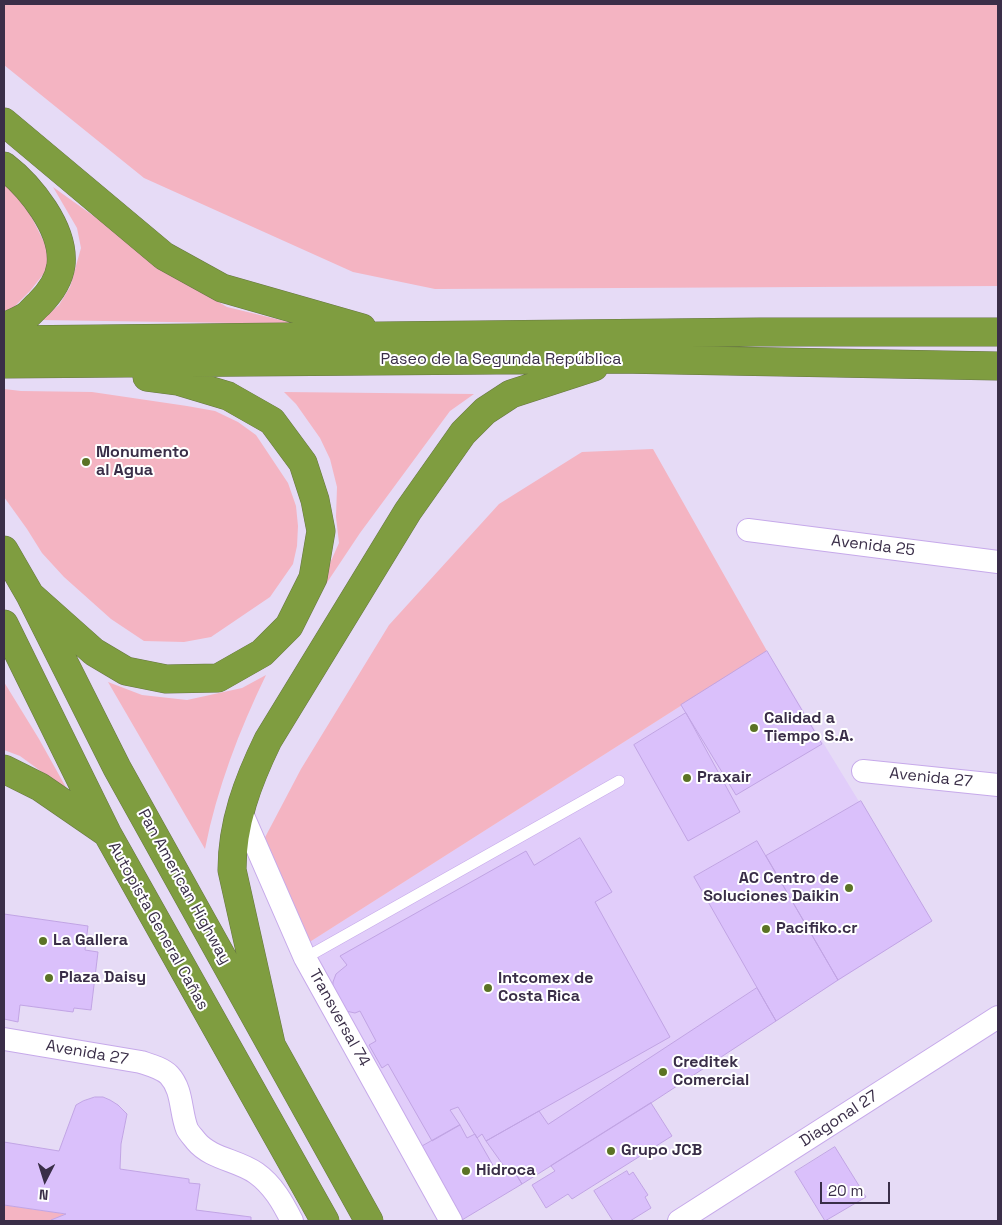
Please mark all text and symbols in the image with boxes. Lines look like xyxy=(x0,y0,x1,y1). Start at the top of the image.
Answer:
street label: Paseo de la Segunda República xyxy=(381,350,621,370)
place label: Monumento al Agua xyxy=(96,443,189,481)
marker: Monumento al Agua xyxy=(80,456,92,468)
street label: Avenida 25 xyxy=(830,531,916,561)
place label: Calidad a Tiempo S.A. xyxy=(764,709,854,747)
marker: Calidad a Tiempo S.A. xyxy=(748,722,760,734)
street label: Avenida 27 xyxy=(888,764,974,792)
place label: Praxair xyxy=(697,768,751,788)
marker: Praxair xyxy=(681,772,693,784)
street label: Pan American Highway xyxy=(133,806,235,968)
street label: Autopista General Cañas xyxy=(104,839,212,1013)
place label: AC Centro de Soluciones Daikin xyxy=(703,869,839,907)
marker: AC Centro de Soluciones Daikin xyxy=(843,882,855,894)
place label: Pacifiko.cr xyxy=(776,919,858,939)
marker: Pacifiko.cr xyxy=(760,923,772,935)
place label: La Gallera xyxy=(53,931,128,951)
marker: La Gallera xyxy=(37,935,49,947)
street label: Transversal 74 xyxy=(304,966,374,1070)
place label: Plaza Daisy xyxy=(59,968,146,988)
place label: Intcomex de Costa Rica xyxy=(498,969,593,1007)
marker: Plaza Daisy xyxy=(43,972,55,984)
marker: Intcomex de Costa Rica xyxy=(482,982,494,994)
street label: Avenida 27 xyxy=(44,1036,130,1070)
place label: Creditek Comercial xyxy=(673,1053,749,1091)
marker: Creditek Comercial xyxy=(657,1066,669,1078)
street label: Diagonal 27 xyxy=(796,1087,882,1151)
place label: Grupo JCB xyxy=(621,1141,702,1161)
marker: Grupo JCB xyxy=(605,1145,617,1157)
north arrow xyxy=(20,1155,70,1205)
place label: Hidroca xyxy=(476,1161,535,1181)
marker: Hidroca xyxy=(460,1165,472,1177)
scale bar xyxy=(822,1172,892,1204)
text: 20 m xyxy=(828,1181,863,1200)
text: N xyxy=(38,1186,49,1204)

